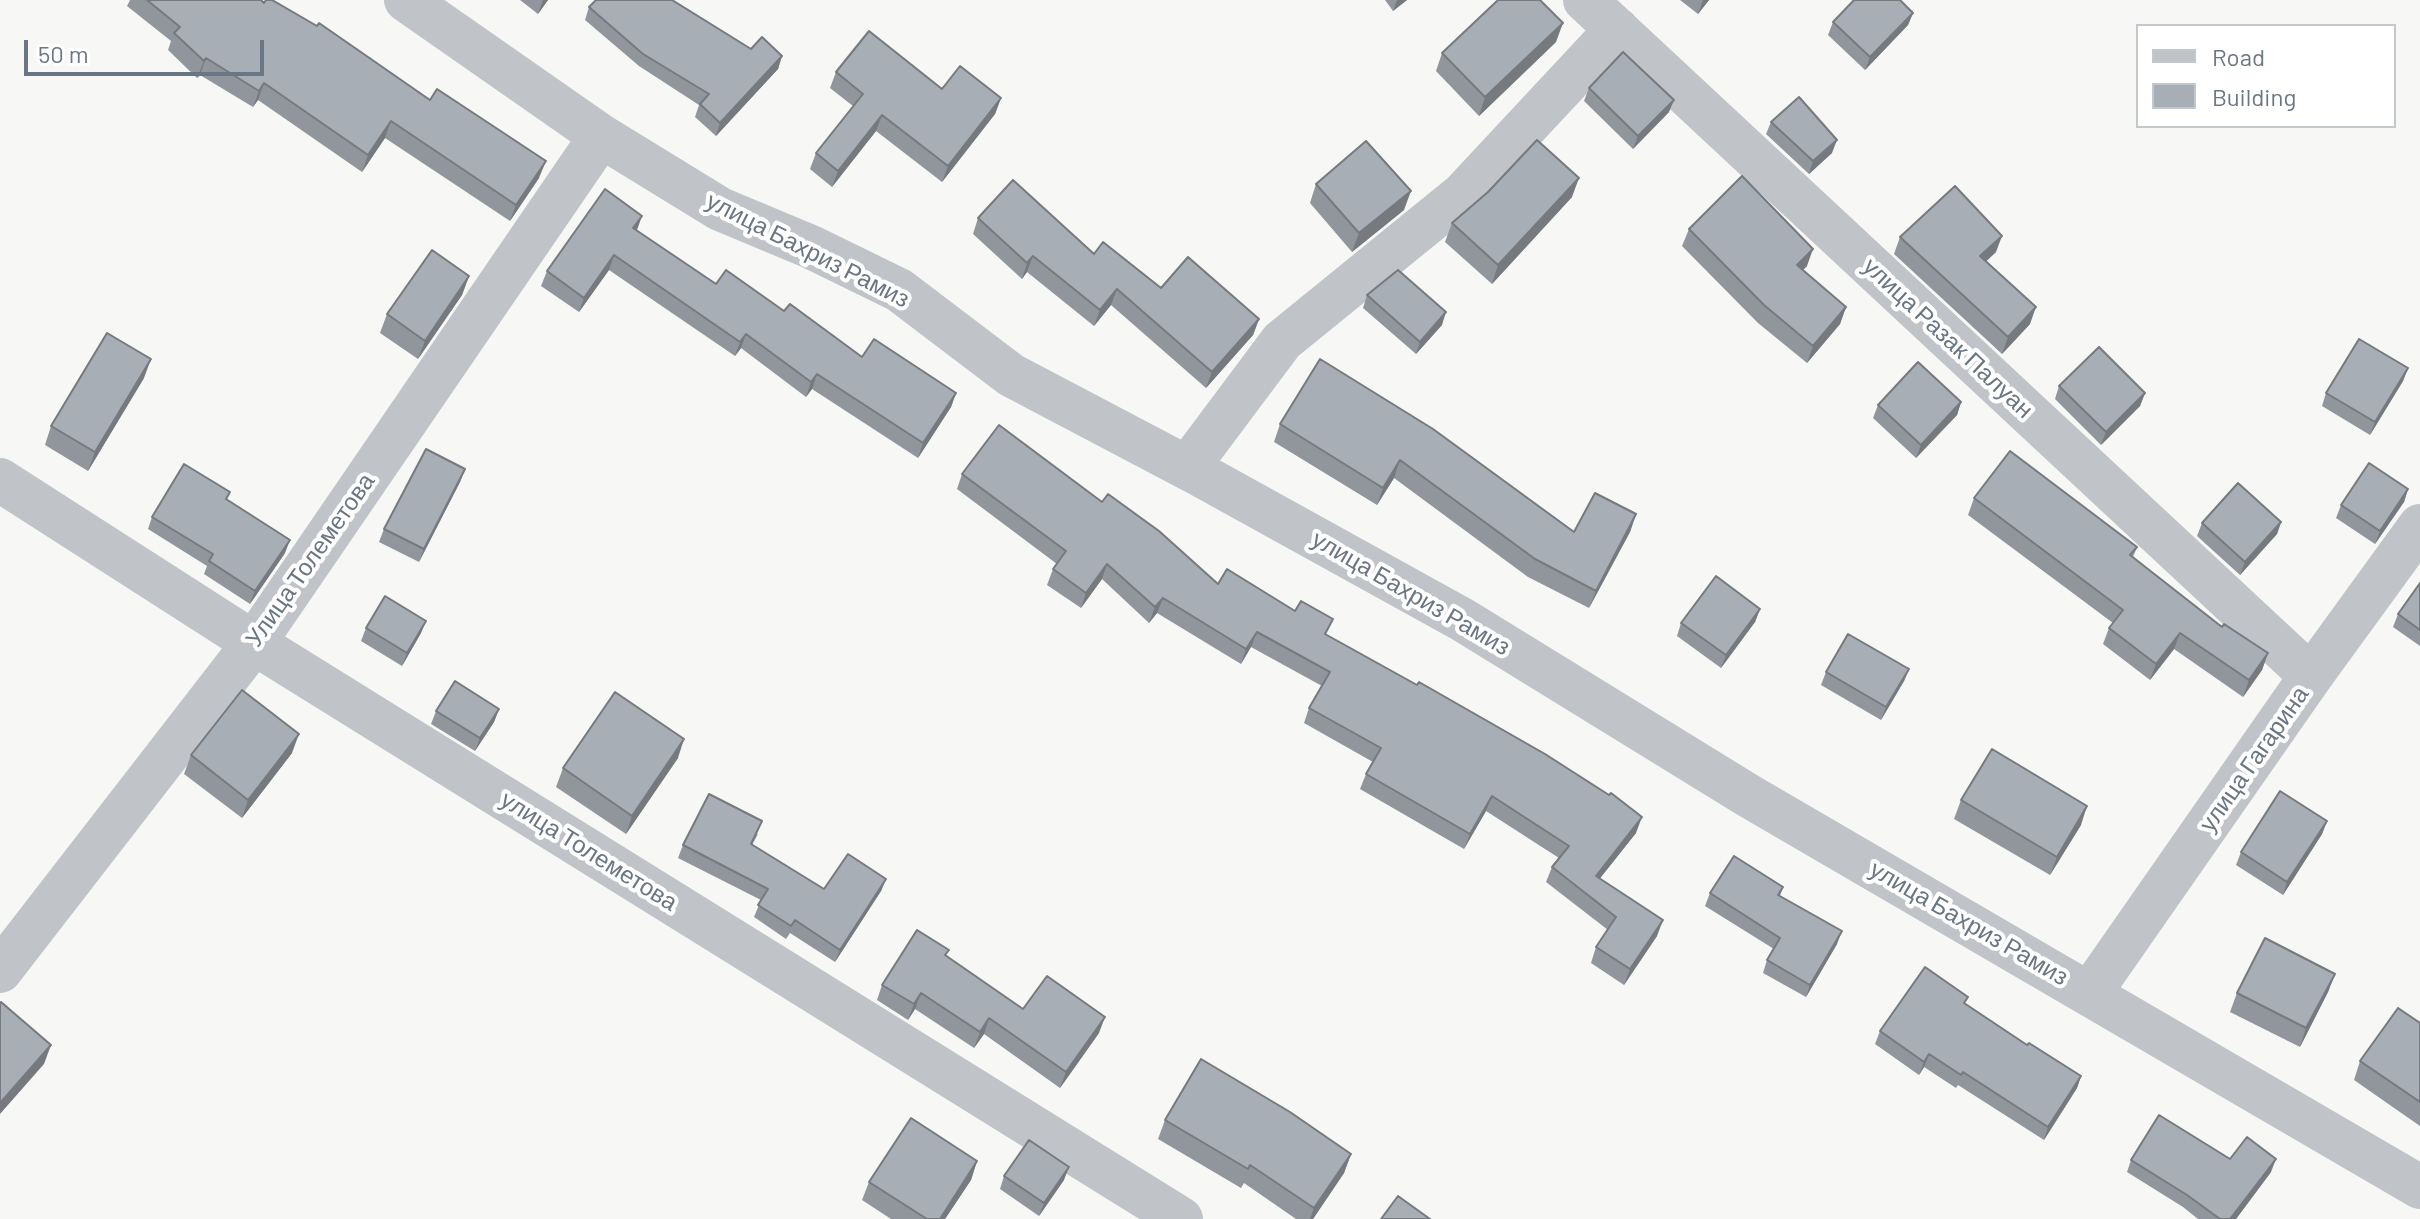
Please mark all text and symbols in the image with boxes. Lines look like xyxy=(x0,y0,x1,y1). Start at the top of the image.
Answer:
scale bar xyxy=(28,24,268,74)
legend xyxy=(2136,24,2396,128)
text: 50 m xyxy=(38,39,89,68)
text: Road xyxy=(2212,42,2265,71)
text: Building xyxy=(2212,82,2296,111)
street label: улица Бахриз Рамиз xyxy=(702,186,914,314)
street label: улица Разак Палуан xyxy=(1857,252,2039,424)
street label: Улица Толеметова xyxy=(239,468,381,652)
street label: улица Бахриз Рамиз xyxy=(1307,525,1515,661)
street label: улица Гагарина xyxy=(2193,681,2315,837)
street label: улица Толеметова xyxy=(495,785,683,917)
street label: улица Бахриз Рамиз xyxy=(1865,855,2073,991)

